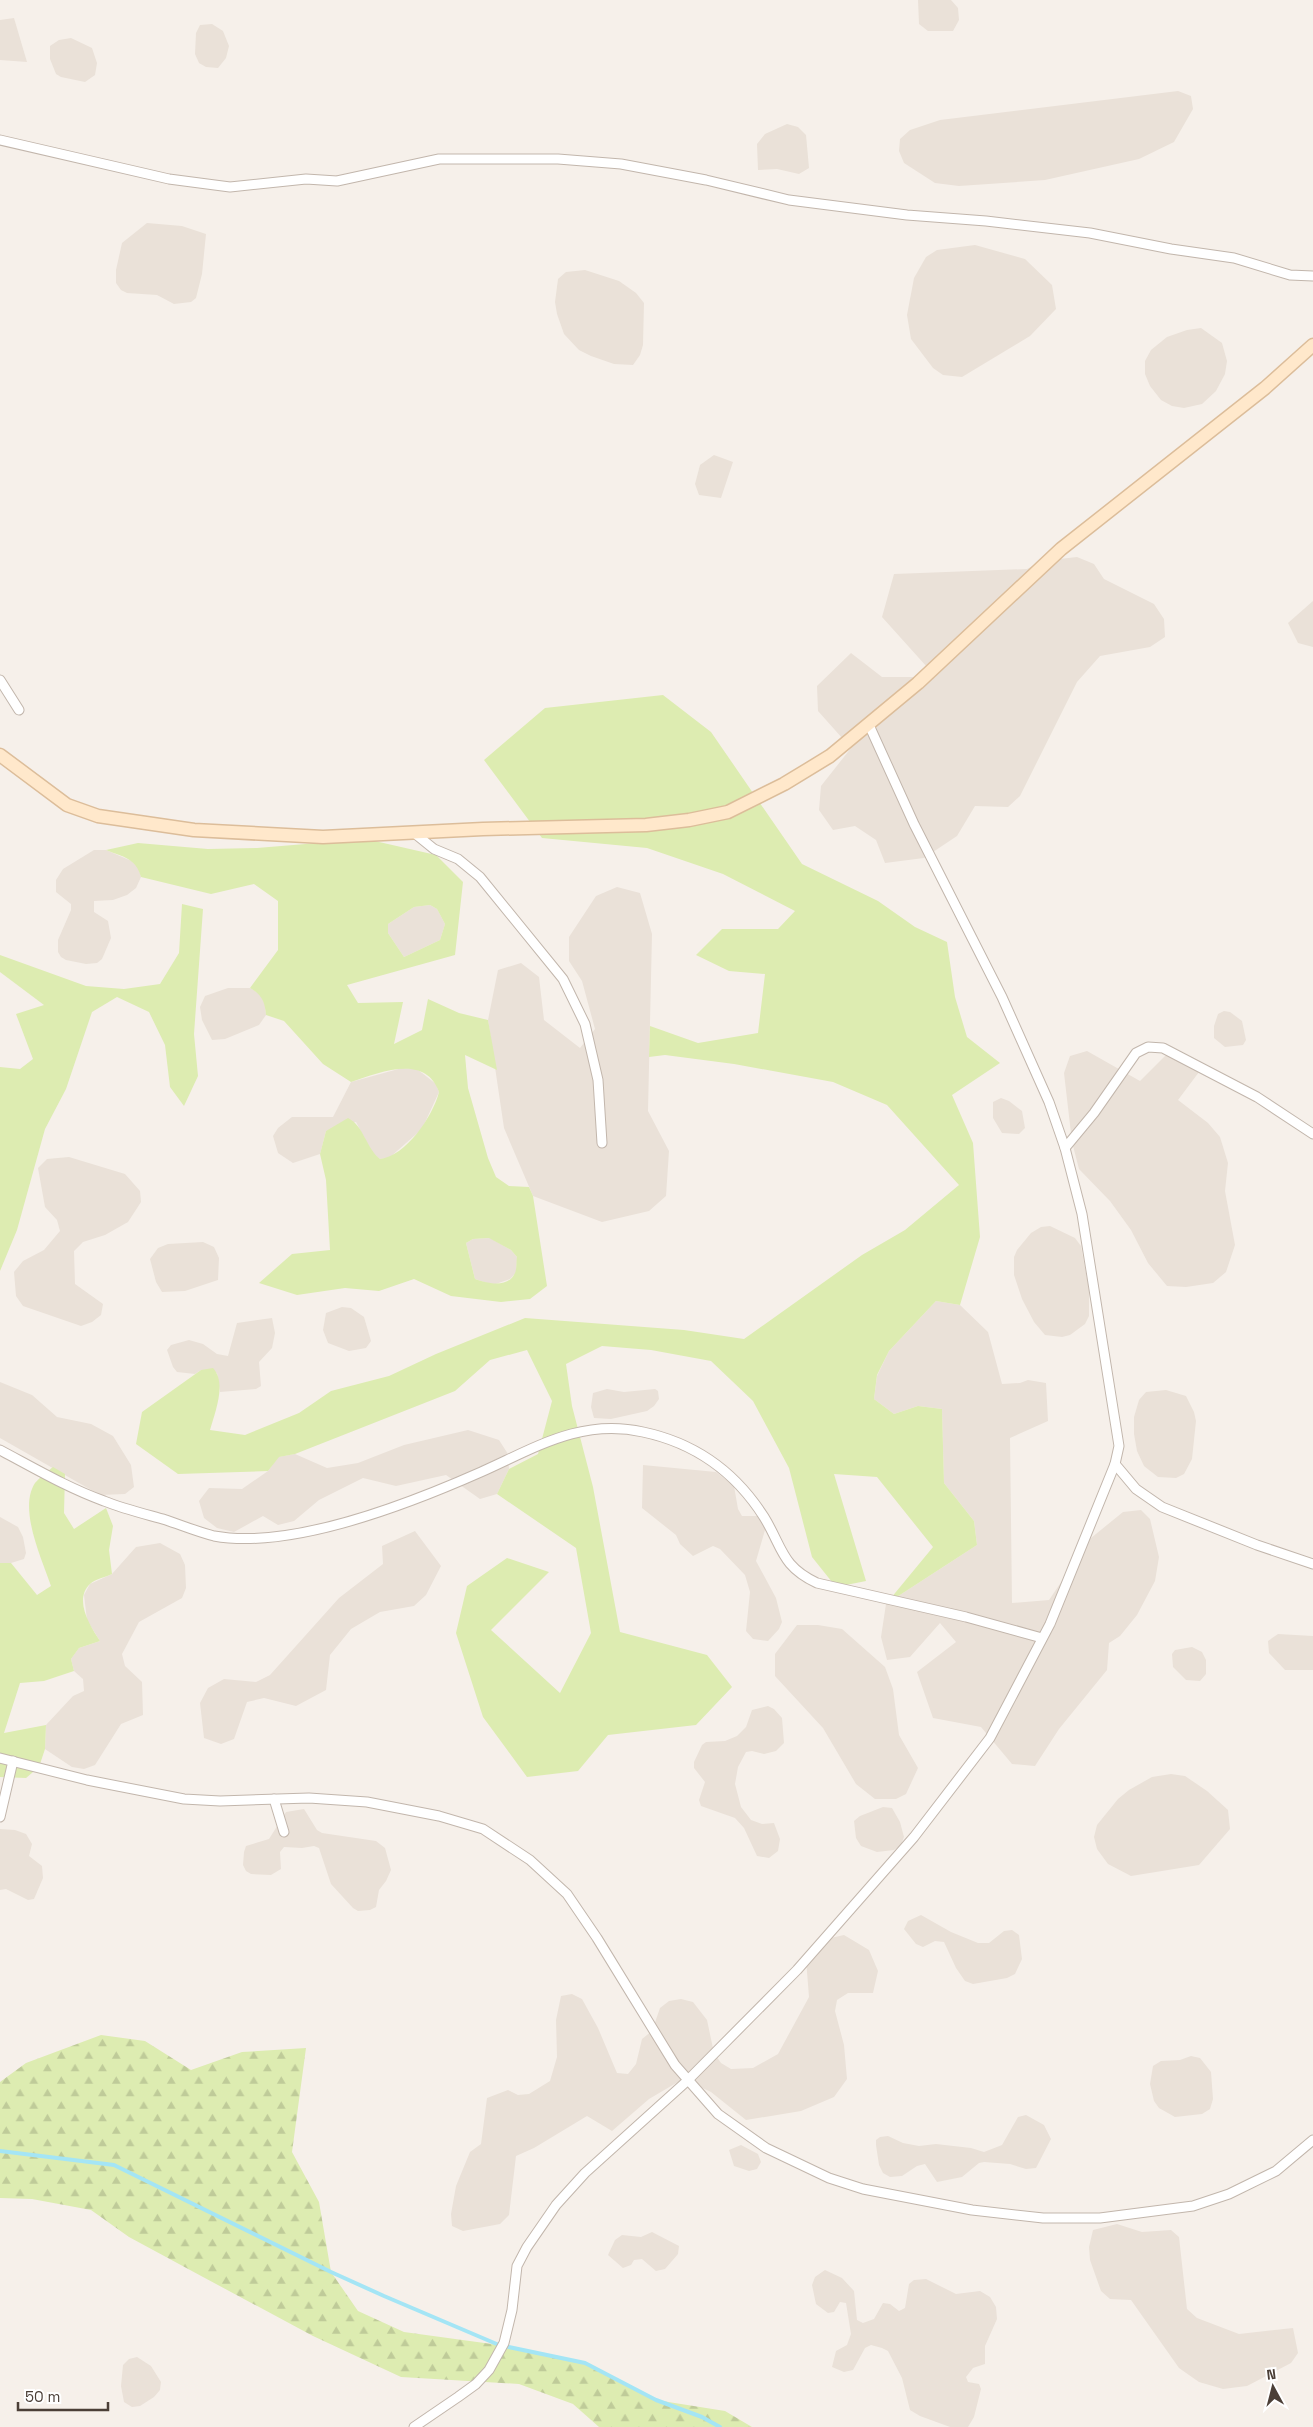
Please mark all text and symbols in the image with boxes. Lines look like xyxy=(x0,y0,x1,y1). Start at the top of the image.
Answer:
north arrow xyxy=(1248,2362,1298,2412)
text: N xyxy=(1266,2365,1277,2384)
scale bar xyxy=(18,2380,108,2412)
text: 50 m xyxy=(25,2387,60,2406)

